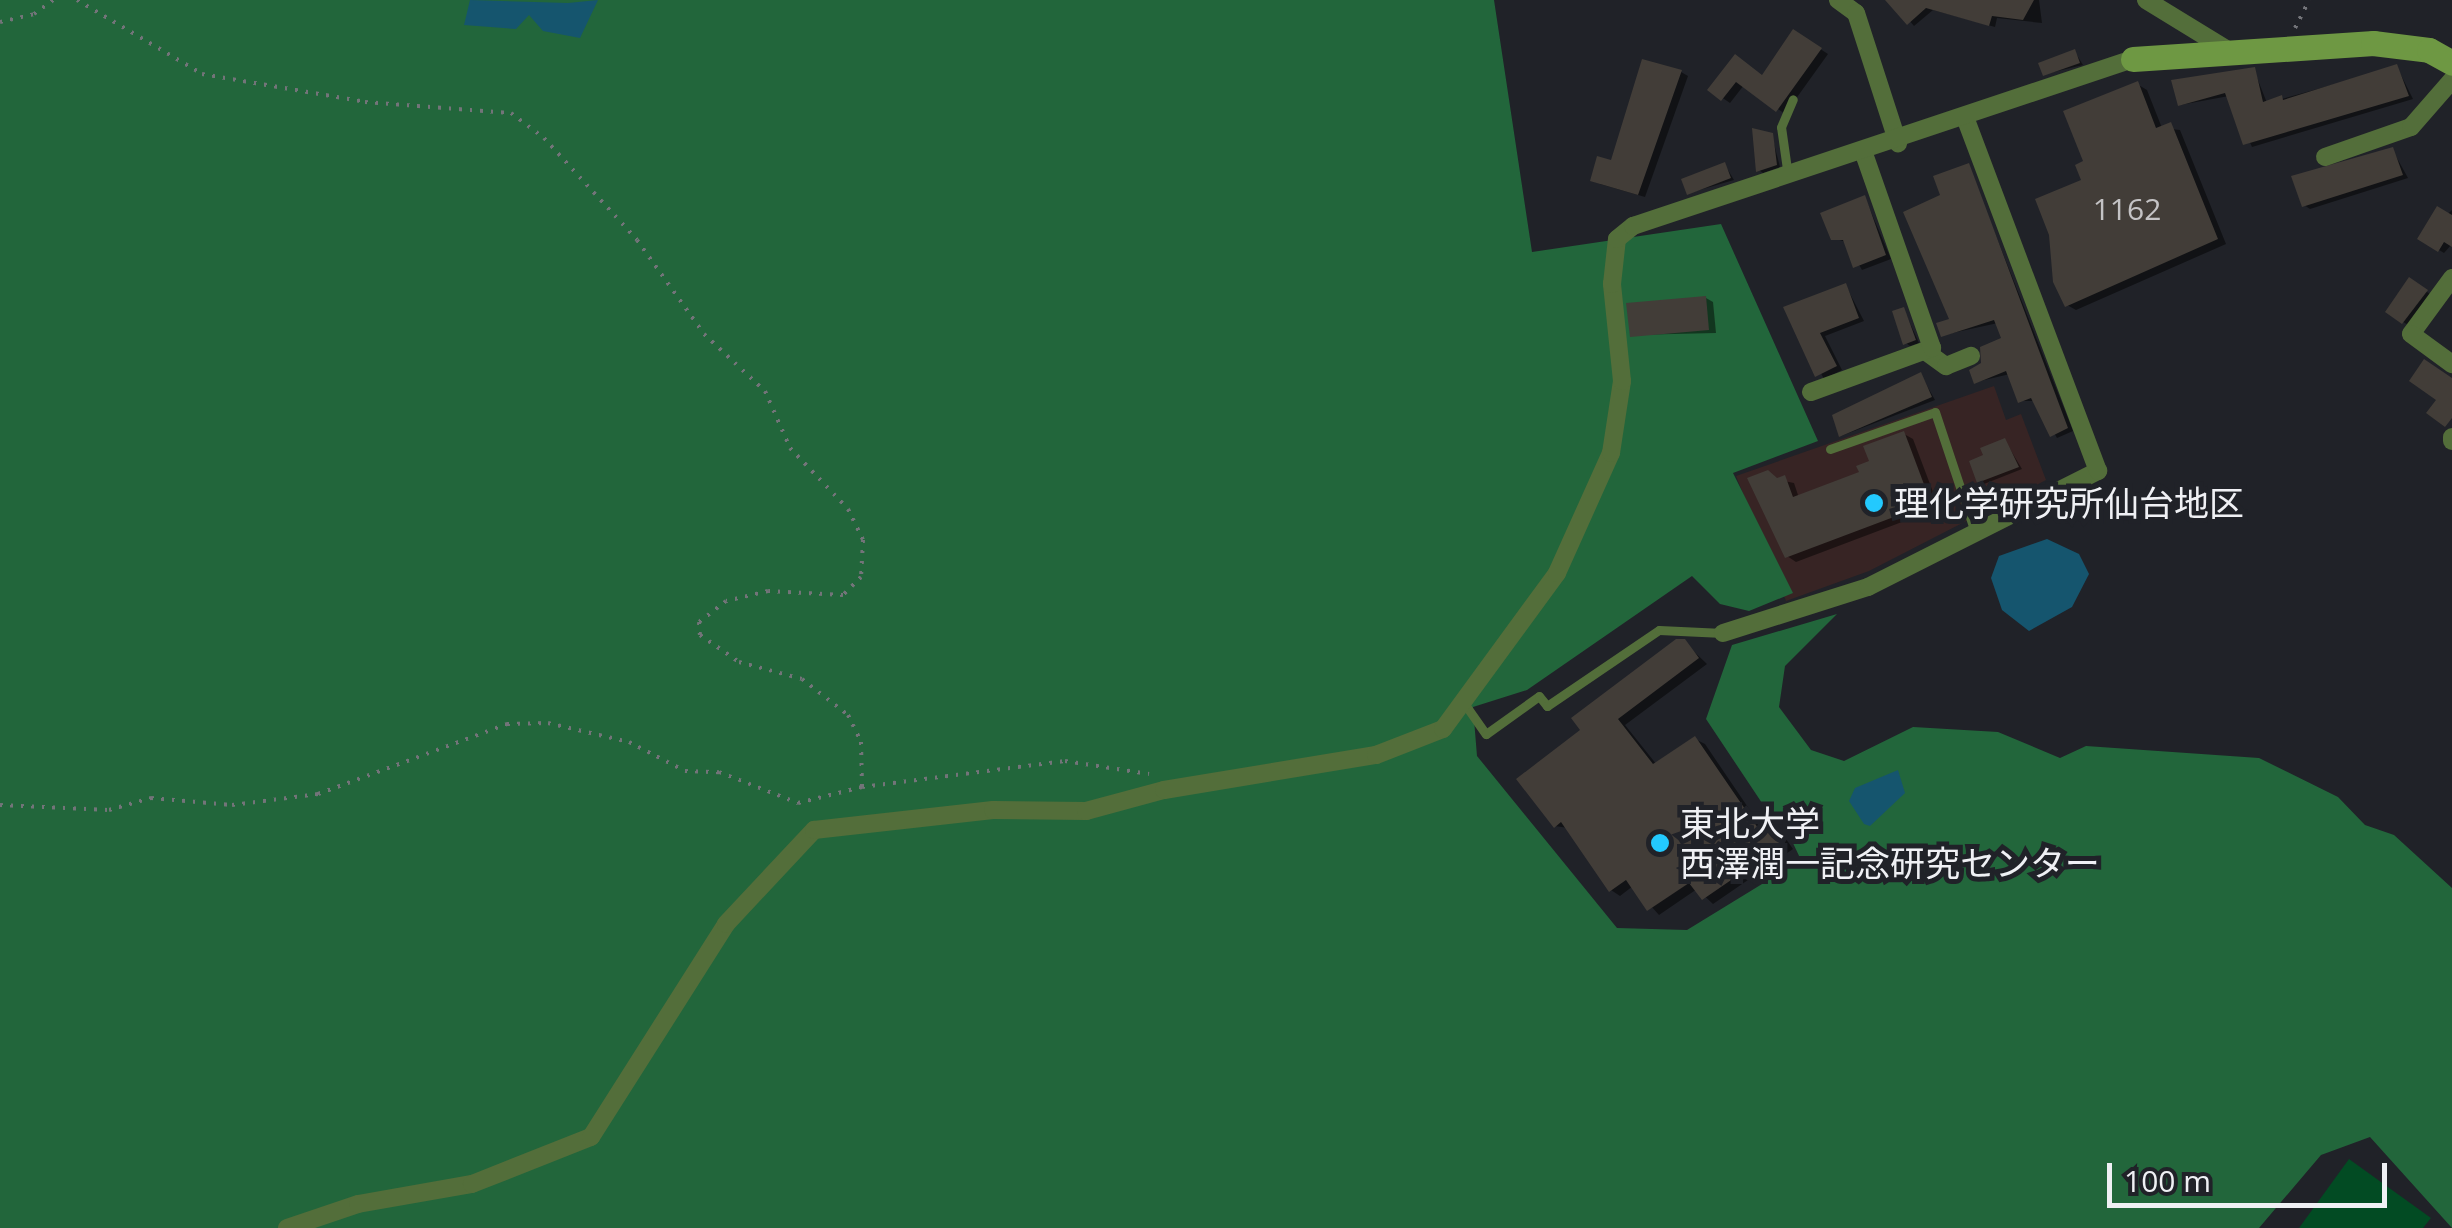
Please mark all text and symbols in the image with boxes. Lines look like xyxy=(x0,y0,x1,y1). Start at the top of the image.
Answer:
house number: 1162 xyxy=(2093,191,2161,227)
place label: 理化学研究所仙台地区 xyxy=(1894,482,2244,524)
marker: 理化学研究所仙台地区 xyxy=(1863,492,1885,514)
place label: 東北大学 西澤潤一記念研究センター xyxy=(1680,802,2100,884)
marker: 東北大学 西澤潤一記念研究センター xyxy=(1649,832,1671,854)
scale bar xyxy=(2112,1143,2392,1205)
text: 100 m xyxy=(2124,1160,2211,1201)

